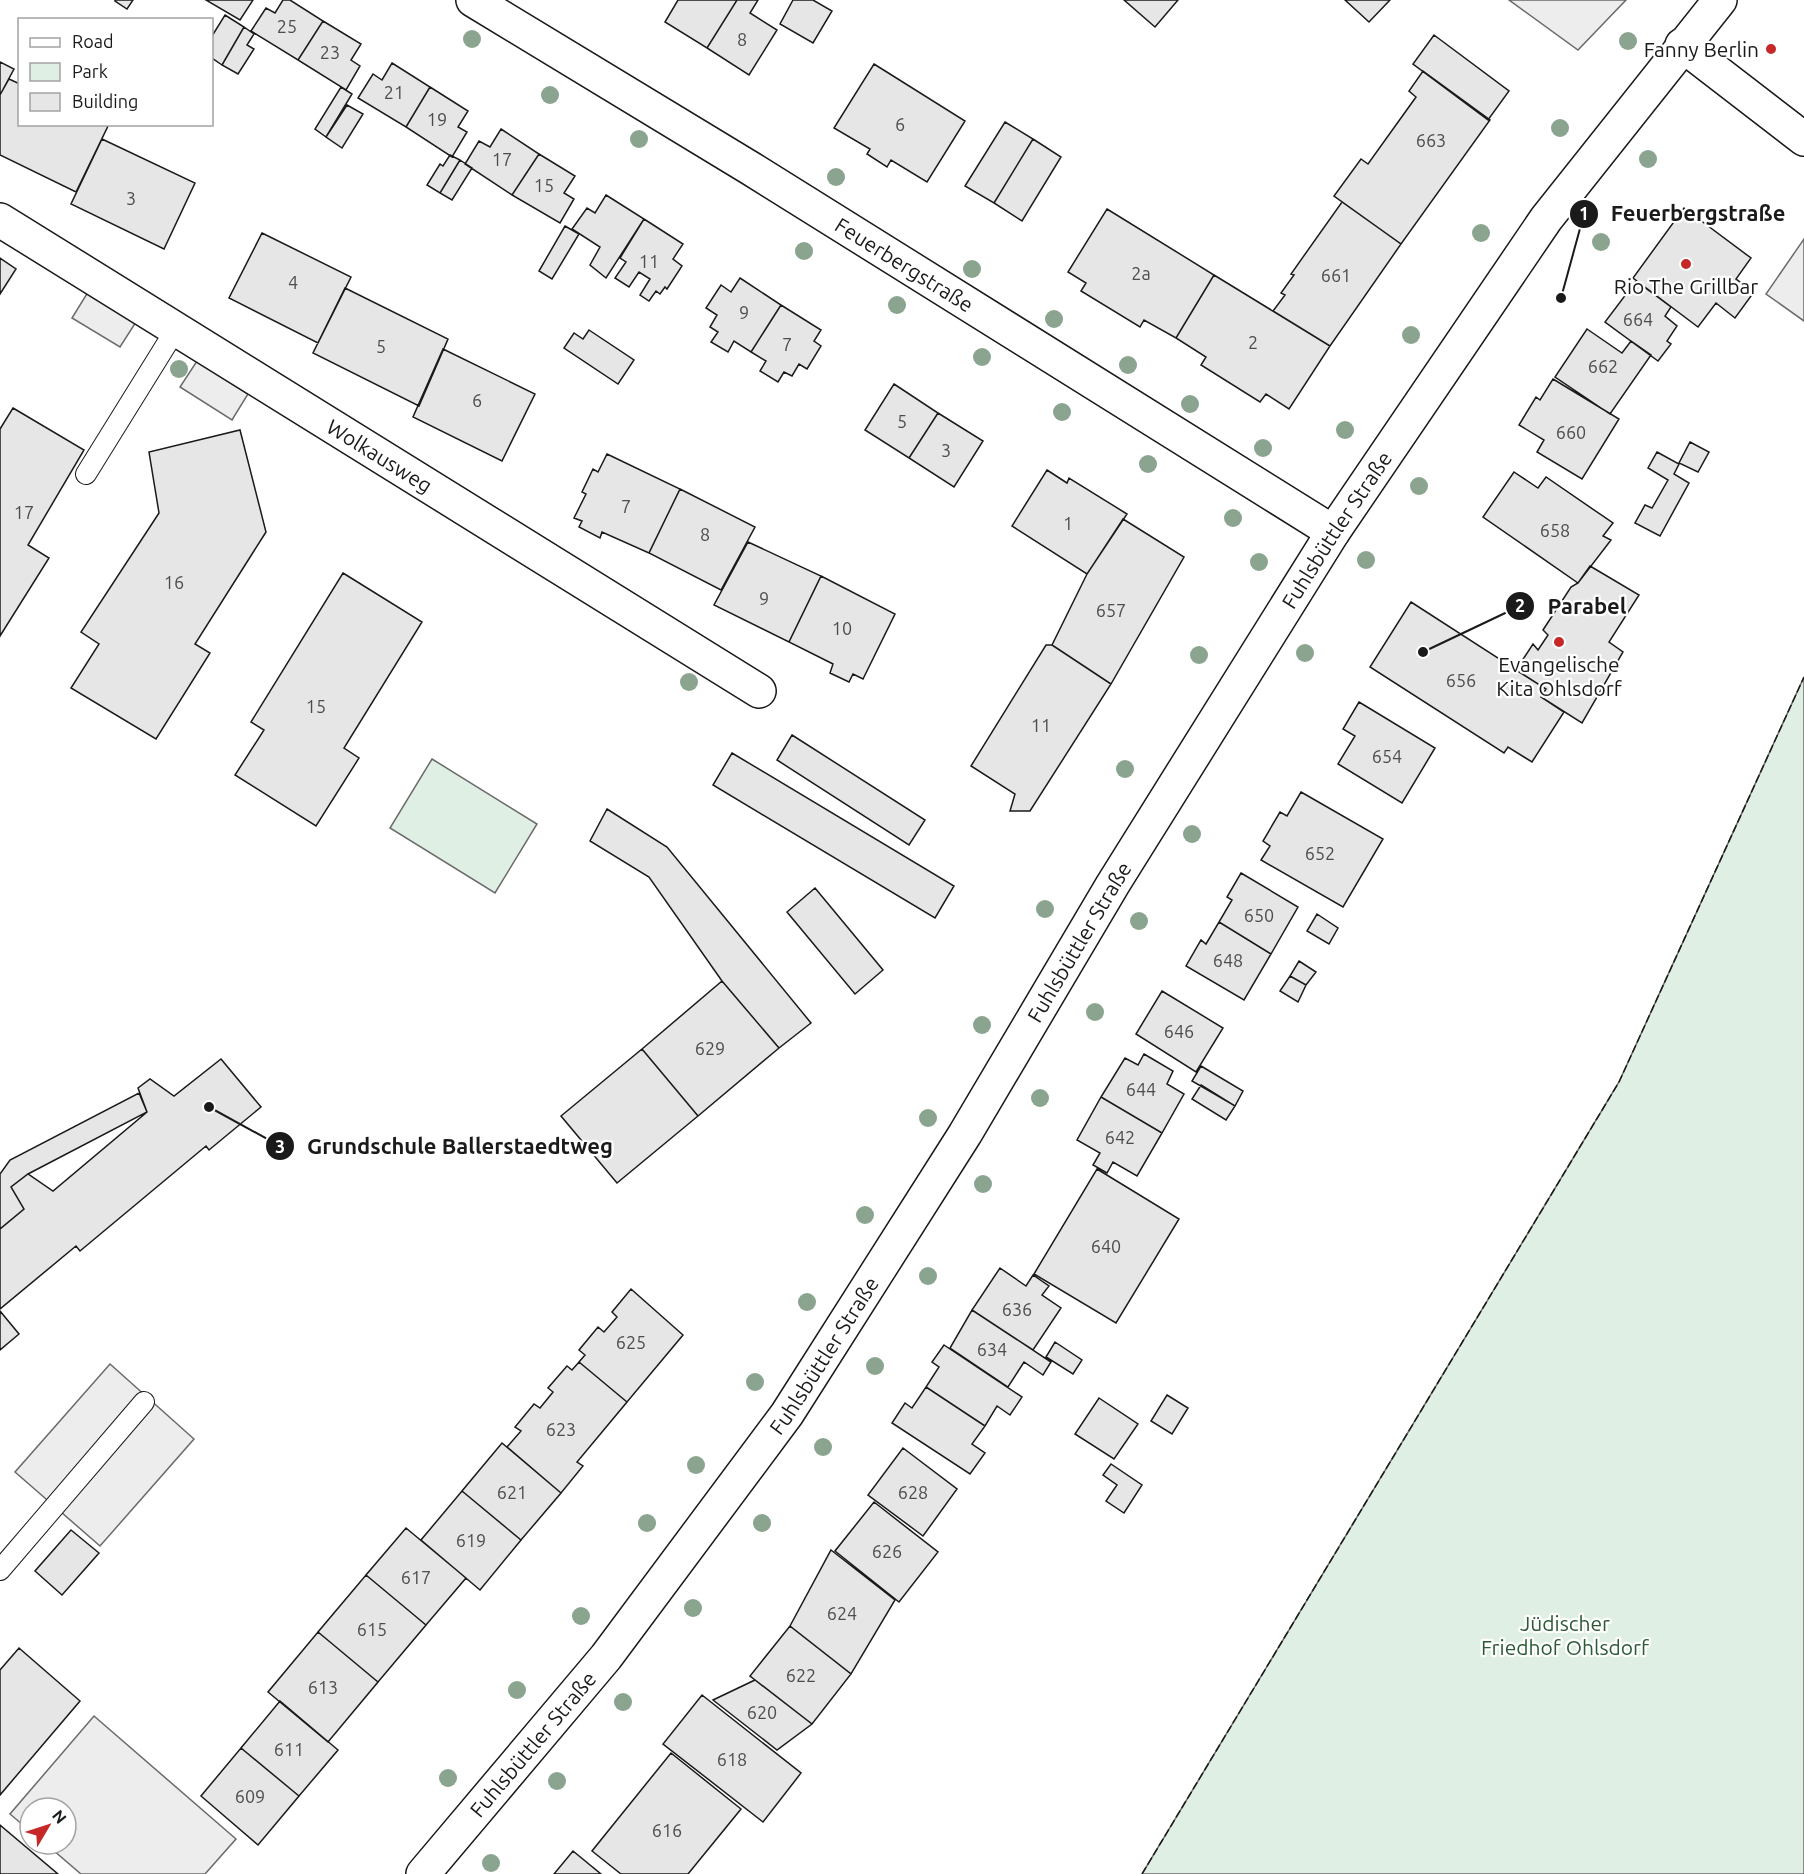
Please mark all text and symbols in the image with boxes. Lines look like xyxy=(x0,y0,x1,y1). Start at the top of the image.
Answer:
house number: 25 xyxy=(277,16,297,36)
legend xyxy=(18,18,213,126)
house number: 8 xyxy=(737,29,747,49)
text: Road xyxy=(72,31,114,51)
place label: Fanny Berlin xyxy=(1644,37,1759,61)
house number: 23 xyxy=(320,42,340,62)
marker: Fanny Berlin xyxy=(1764,42,1778,56)
text: Park xyxy=(72,61,108,81)
house number: 21 xyxy=(384,82,404,102)
text: Building xyxy=(72,91,138,111)
house number: 19 xyxy=(427,109,447,129)
house number: 6 xyxy=(895,114,905,134)
house number: 663 xyxy=(1416,130,1446,150)
house number: 17 xyxy=(492,149,512,169)
house number: 15 xyxy=(534,175,554,195)
house number: 3 xyxy=(126,188,136,208)
callout: Feuerbergstraße xyxy=(1569,194,1798,234)
text: Feuerbergstraße xyxy=(1611,200,1785,225)
text: 1 xyxy=(1579,203,1589,223)
street label: Feuerbergstraße xyxy=(831,212,978,317)
house number: 11 xyxy=(639,251,659,271)
marker: Rio The Grillbar xyxy=(1679,257,1693,271)
house number: 2a xyxy=(1131,263,1151,283)
house number: 661 xyxy=(1321,265,1351,285)
house number: 4 xyxy=(288,272,298,292)
place label: Rio The Grillbar xyxy=(1614,274,1758,298)
house number: 9 xyxy=(739,302,749,322)
house number: 664 xyxy=(1623,309,1653,329)
house number: 2 xyxy=(1248,332,1258,352)
house number: 7 xyxy=(782,334,792,354)
house number: 5 xyxy=(376,336,386,356)
house number: 662 xyxy=(1588,356,1618,376)
house number: 6 xyxy=(472,390,482,410)
house number: 5 xyxy=(897,411,907,431)
street label: Wolkausweg xyxy=(323,414,437,497)
house number: 660 xyxy=(1556,422,1586,442)
house number: 3 xyxy=(941,440,951,460)
street label: Fuhlsbüttler Straße xyxy=(1276,447,1396,613)
house number: 7 xyxy=(621,496,631,516)
house number: 17 xyxy=(14,502,34,522)
house number: 1 xyxy=(1063,513,1073,533)
house number: 658 xyxy=(1540,520,1570,540)
house number: 8 xyxy=(700,524,710,544)
house number: 16 xyxy=(164,572,184,592)
callout: Parabel xyxy=(1505,586,1638,626)
house number: 9 xyxy=(759,588,769,608)
text: Parabel xyxy=(1548,593,1627,618)
text: 2 xyxy=(1515,595,1525,615)
house number: 657 xyxy=(1096,600,1126,620)
house number: 10 xyxy=(832,618,852,638)
marker: Evangelische Kita Ohlsdorf xyxy=(1552,635,1566,649)
place label: Evangelische Kita Ohlsdorf xyxy=(1496,652,1623,700)
house number: 656 xyxy=(1446,670,1476,690)
house number: 15 xyxy=(306,696,326,716)
house number: 11 xyxy=(1031,715,1051,735)
house number: 654 xyxy=(1372,746,1402,766)
house number: 652 xyxy=(1305,843,1335,863)
street label: Fuhlsbüttler Straße xyxy=(1022,857,1136,1026)
house number: 650 xyxy=(1244,905,1274,925)
house number: 648 xyxy=(1213,950,1243,970)
house number: 646 xyxy=(1164,1021,1194,1041)
house number: 629 xyxy=(695,1038,725,1058)
house number: 644 xyxy=(1126,1079,1156,1099)
callout: Grundschule Ballerstaedtweg xyxy=(265,1126,625,1166)
house number: 642 xyxy=(1105,1127,1135,1147)
text: Grundschule Ballerstaedtweg xyxy=(307,1133,613,1158)
text: 3 xyxy=(275,1136,285,1156)
house number: 640 xyxy=(1091,1236,1121,1256)
street label: Fuhlsbüttler Straße xyxy=(764,1272,883,1439)
house number: 636 xyxy=(1002,1299,1032,1319)
house number: 625 xyxy=(616,1332,646,1352)
house number: 634 xyxy=(977,1339,1007,1359)
house number: 623 xyxy=(546,1419,576,1439)
house number: 621 xyxy=(497,1482,527,1502)
house number: 628 xyxy=(898,1482,928,1502)
house number: 619 xyxy=(456,1530,486,1550)
house number: 626 xyxy=(872,1541,902,1561)
house number: 617 xyxy=(401,1567,431,1587)
house number: 624 xyxy=(827,1603,857,1623)
park label: Jüdischer Friedhof Ohlsdorf xyxy=(1481,1611,1650,1659)
house number: 615 xyxy=(357,1619,387,1639)
house number: 622 xyxy=(786,1665,816,1685)
street label: Fuhlsbüttler Straße xyxy=(465,1667,601,1821)
house number: 613 xyxy=(308,1677,338,1697)
house number: 620 xyxy=(747,1702,777,1722)
house number: 611 xyxy=(274,1739,304,1759)
house number: 618 xyxy=(717,1749,747,1769)
house number: 609 xyxy=(235,1786,265,1806)
north arrow xyxy=(18,1796,78,1856)
text: N xyxy=(49,1806,70,1827)
house number: 616 xyxy=(652,1820,682,1840)

